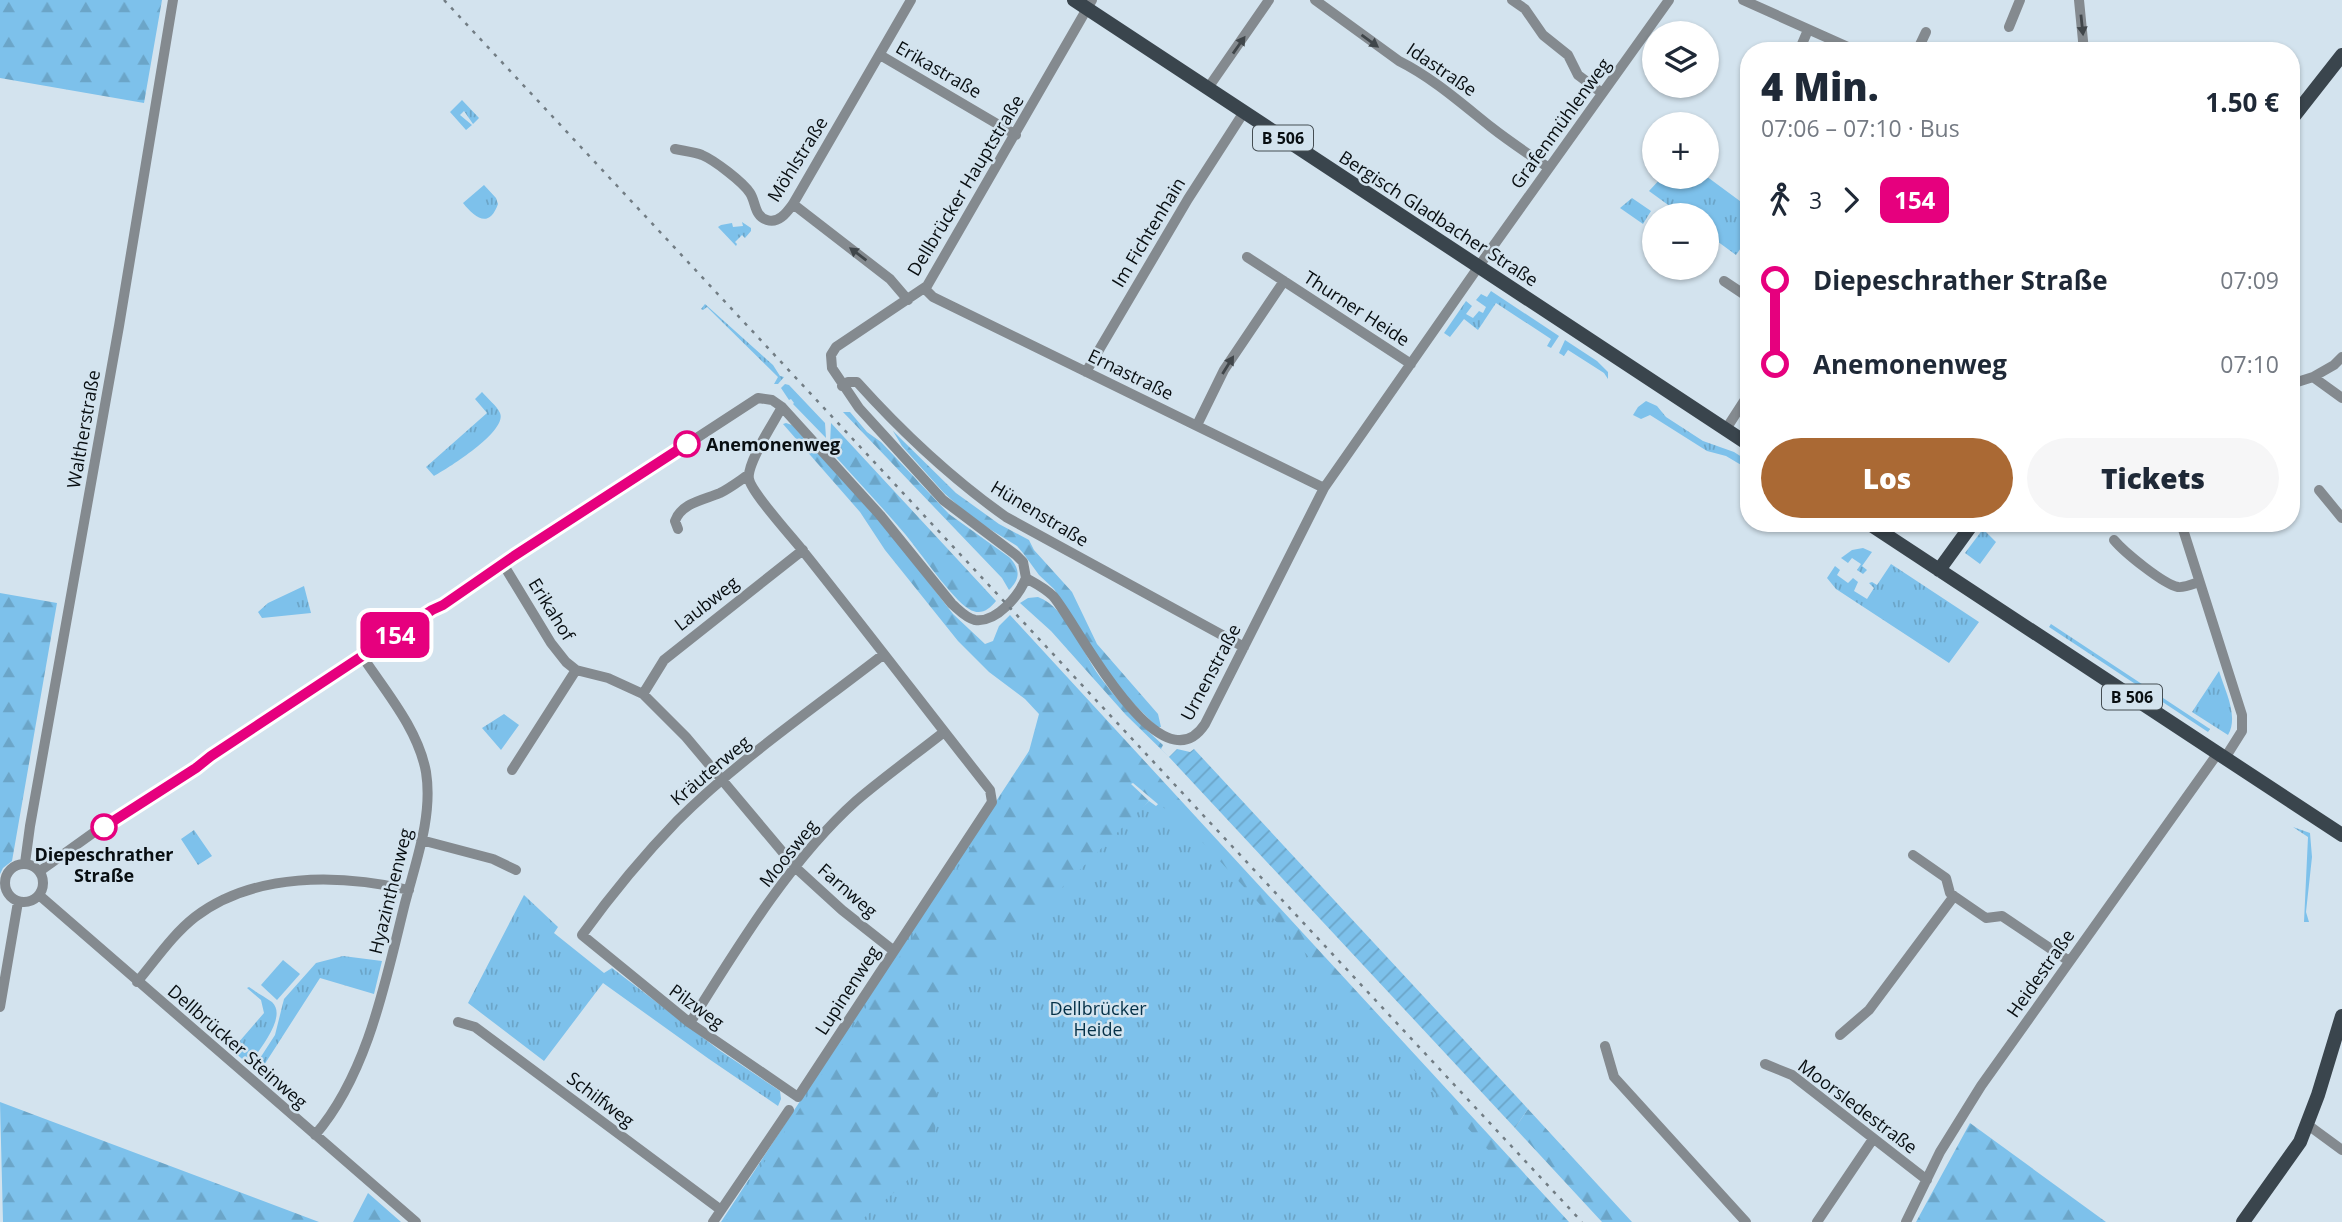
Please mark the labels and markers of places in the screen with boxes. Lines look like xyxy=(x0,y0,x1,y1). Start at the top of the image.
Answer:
marker: Anemonenweg xyxy=(674,431,700,457)
place label: Anemonenweg xyxy=(706,432,840,456)
marker: Diepeschrather Straße xyxy=(91,814,117,840)
place label: Diepeschrather Straße xyxy=(34,842,174,887)

